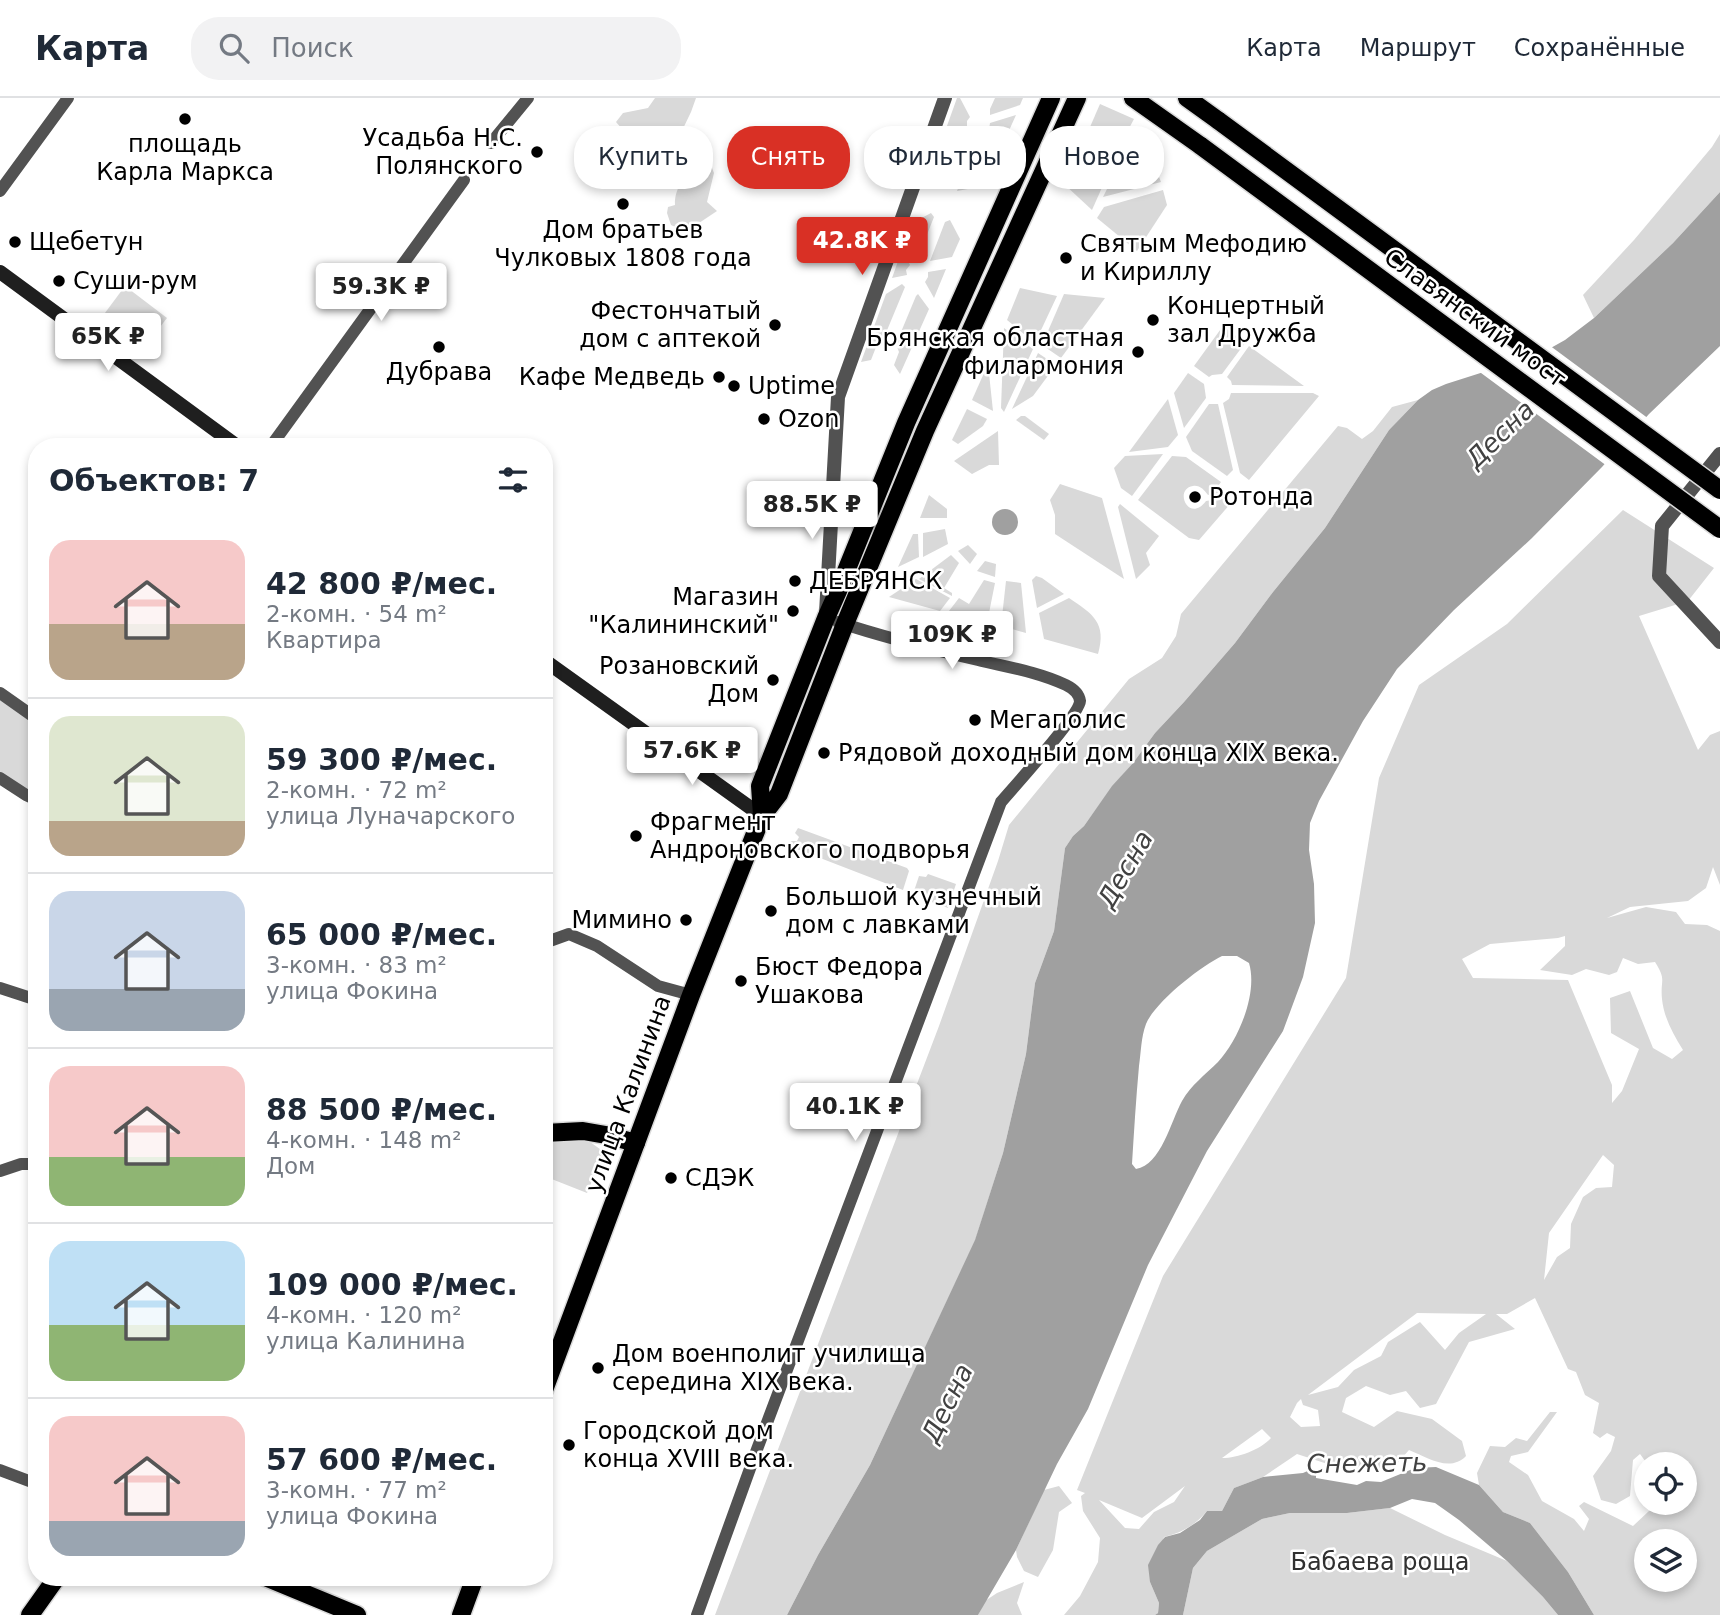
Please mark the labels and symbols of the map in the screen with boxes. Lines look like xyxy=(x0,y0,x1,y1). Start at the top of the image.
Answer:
marker: площадь Карла Маркса xyxy=(177,111,193,127)
place label: Усадьба Н.С. Полянского xyxy=(363,124,523,180)
place label: площадь Карла Маркса xyxy=(96,130,274,186)
marker: Усадьба Н.С. Полянского xyxy=(529,144,545,160)
marker: Дом братьев Чулковых 1808 года xyxy=(615,196,631,212)
place label: Дом братьев Чулковых 1808 года xyxy=(494,216,752,272)
pin: 42.8K ₽ xyxy=(797,218,927,277)
place label: Щебетун xyxy=(29,228,143,256)
place label: Святым Мефодию и Кириллу xyxy=(1080,230,1307,286)
marker: Щебетун xyxy=(7,234,23,250)
street label: Славянский мост xyxy=(1379,243,1571,393)
marker: Святым Мефодию и Кириллу xyxy=(1058,250,1074,266)
pin: 59.3K ₽ xyxy=(316,264,446,323)
place label: Суши-рум xyxy=(73,267,198,295)
marker: Суши-рум xyxy=(51,273,67,289)
place label: Концертный зал Дружба xyxy=(1167,292,1325,348)
place label: Фестончатый дом с аптекой xyxy=(579,297,761,353)
marker: Концертный зал Дружба xyxy=(1145,312,1161,328)
pin: 65K ₽ xyxy=(59,314,157,373)
marker: Фестончатый дом с аптекой xyxy=(767,317,783,333)
place label: Брянская областная филармония xyxy=(866,324,1124,380)
marker: Дубрава xyxy=(431,339,447,355)
marker: Брянская областная филармония xyxy=(1130,344,1146,360)
place label: Дубрава xyxy=(386,358,492,386)
place label: Кафе Медведь xyxy=(519,363,705,391)
marker: Кафе Медведь xyxy=(711,369,727,385)
place label: Uptime xyxy=(748,372,835,400)
marker: Uptime xyxy=(726,378,742,394)
water label: Десна xyxy=(1459,394,1540,475)
place label: Ozon xyxy=(778,405,839,433)
marker: Ozon xyxy=(756,411,772,427)
pin: 88.5K ₽ xyxy=(747,482,877,541)
place label: Ротонда xyxy=(1209,483,1314,511)
marker: Ротонда xyxy=(1187,489,1203,505)
place label: ДЕБРЯНСК xyxy=(809,567,942,595)
marker: ДЕБРЯНСК xyxy=(787,573,803,589)
place label: Магазин "Калининский" xyxy=(588,583,779,639)
marker: Магазин "Калининский" xyxy=(785,603,801,619)
pin: 109K ₽ xyxy=(895,612,1009,671)
place label: Розановский Дом xyxy=(599,652,759,708)
marker: Розановский Дом xyxy=(765,672,781,688)
place label: Мегаполис xyxy=(989,706,1126,734)
marker: Мегаполис xyxy=(967,712,983,728)
pin: 57.6K ₽ xyxy=(627,728,757,787)
place label: Рядовой доходный дом конца XIX века. xyxy=(838,739,1339,767)
marker: Рядовой доходный дом конца XIX века. xyxy=(816,745,832,761)
place label: Фрагмент Андроновского подворья xyxy=(650,808,970,864)
water label: Десна xyxy=(1091,825,1159,914)
marker: Фрагмент Андроновского подворья xyxy=(628,828,644,844)
place label: Большой кузнечный дом с лавками xyxy=(785,883,1042,939)
marker: Большой кузнечный дом с лавками xyxy=(763,903,779,919)
place label: Мимино xyxy=(572,906,672,934)
marker: Мимино xyxy=(678,912,694,928)
place label: Бюст Федора Ушакова xyxy=(755,953,923,1009)
marker: Бюст Федора Ушакова xyxy=(733,973,749,989)
street label: улица Калинина xyxy=(579,991,677,1197)
pin: 40.1K ₽ xyxy=(790,1084,920,1143)
place label: СДЭК xyxy=(685,1164,754,1192)
marker: СДЭК xyxy=(663,1170,679,1186)
place label: Дом военполит училища середина XIX века. xyxy=(612,1340,926,1396)
water label: Десна xyxy=(915,1359,979,1448)
marker: Дом военполит училища середина XIX века. xyxy=(590,1360,606,1376)
place label: Городской дом конца XVIII века. xyxy=(583,1417,794,1473)
marker: Городской дом конца XVIII века. xyxy=(561,1437,577,1453)
water label: Снежеть xyxy=(1306,1447,1428,1479)
park label: Бабаева роща xyxy=(1290,1548,1470,1576)

